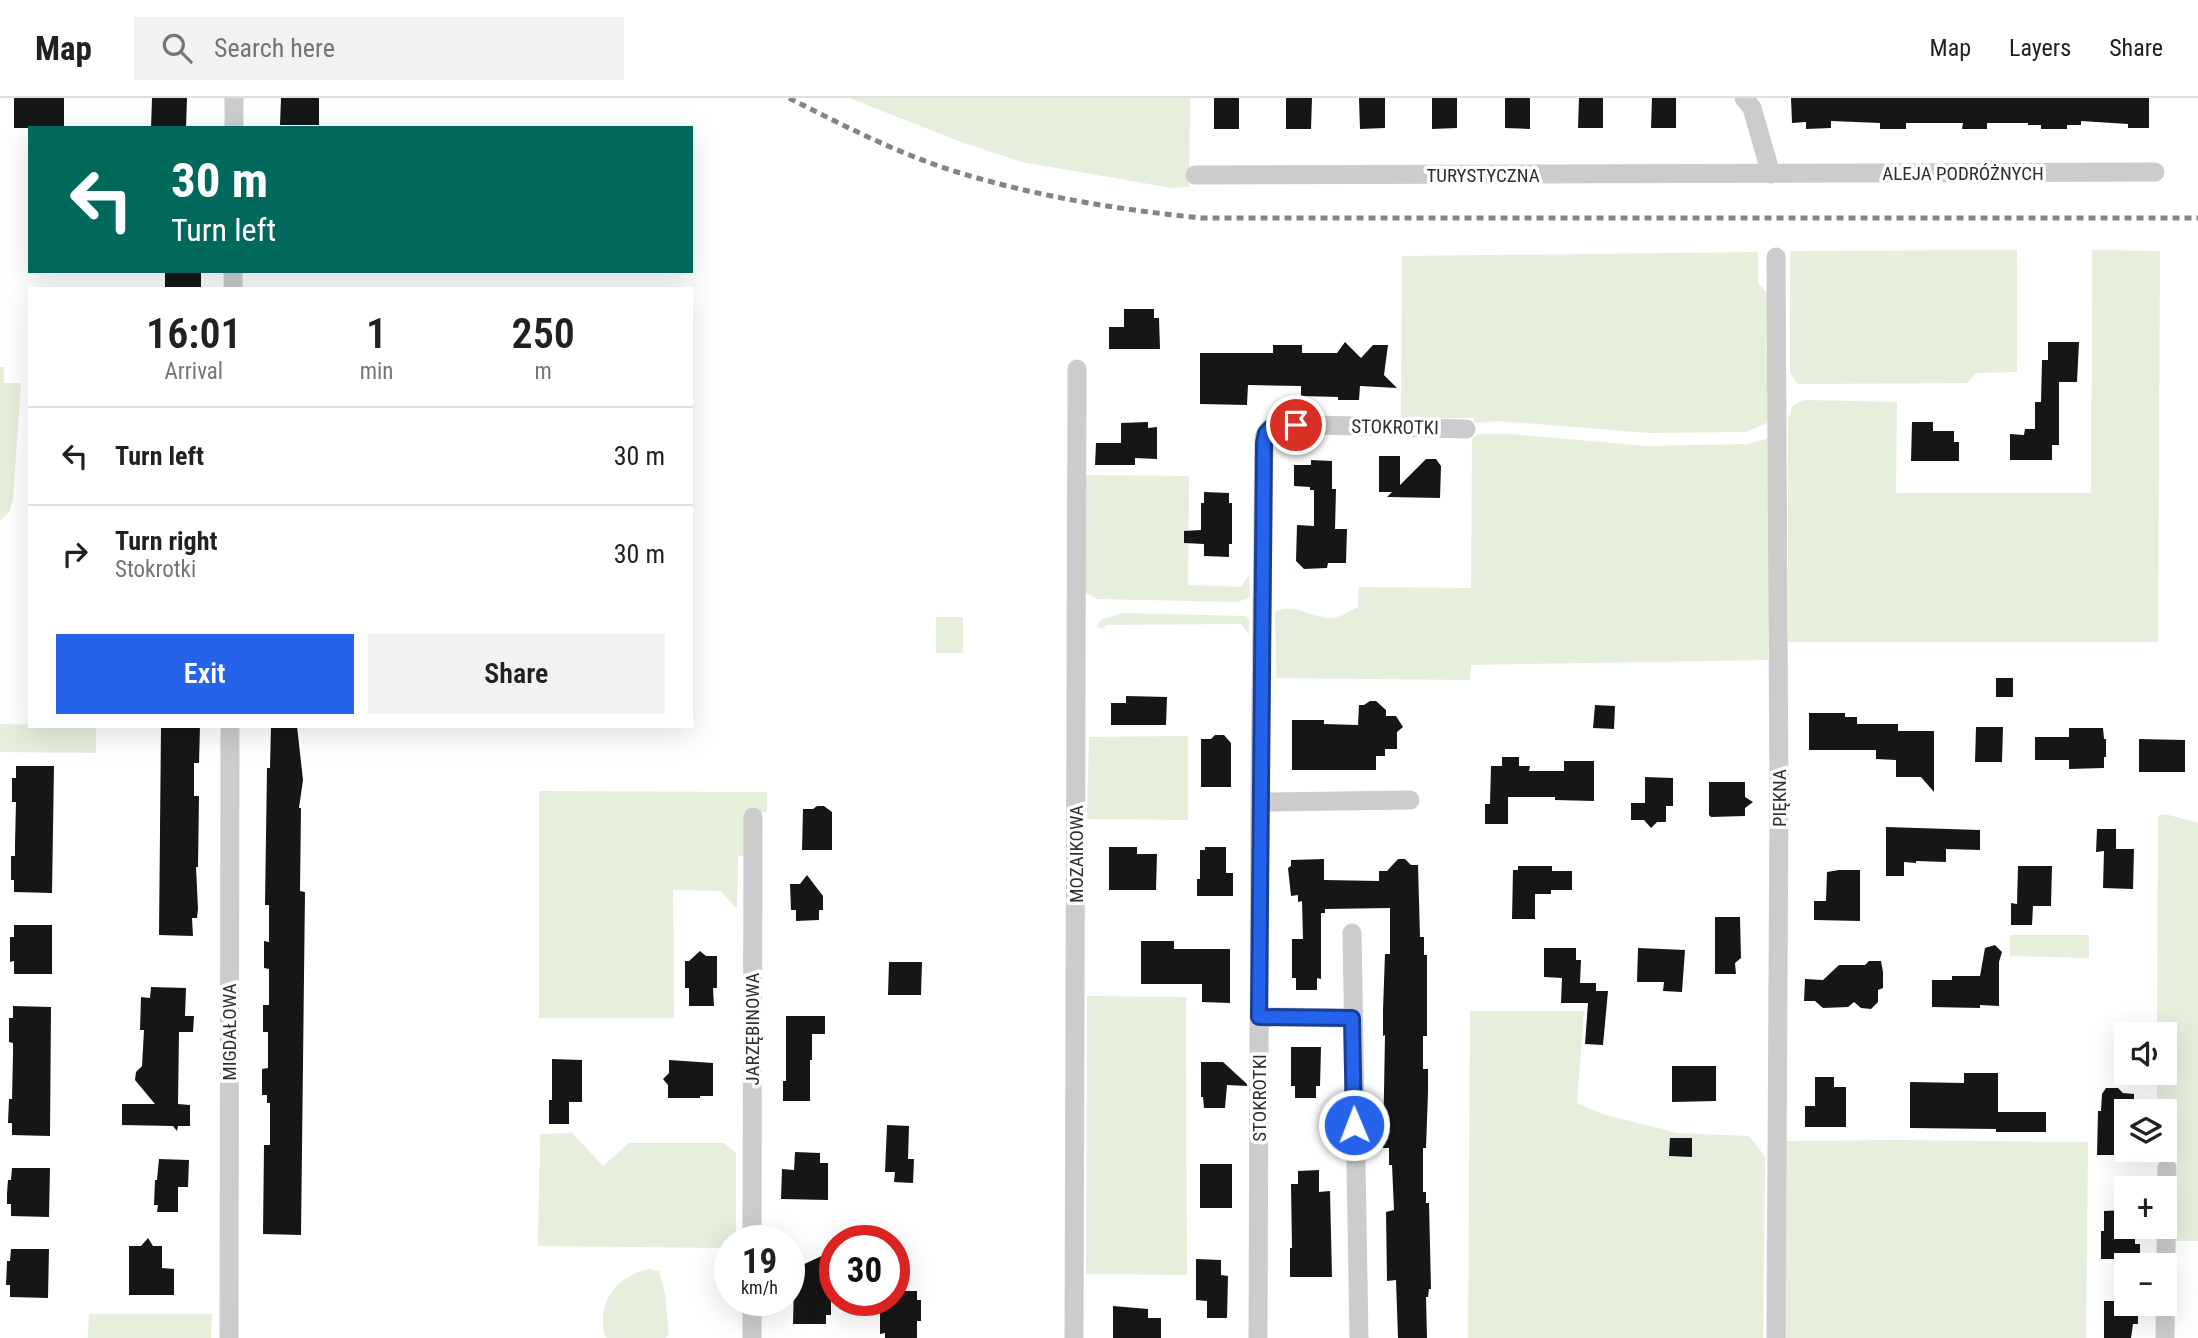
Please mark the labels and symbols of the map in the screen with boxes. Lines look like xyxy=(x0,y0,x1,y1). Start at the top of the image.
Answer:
street label: ALEJA PODRÓŻNYCH xyxy=(1882,162,2044,185)
street label: TURYSTYCZNA xyxy=(1426,164,1540,187)
pin xyxy=(1266,395,1326,455)
street label: STOKROTKI xyxy=(1351,415,1439,439)
street label: PIĘKNA xyxy=(1768,769,1791,827)
street label: MOZAIKOWA xyxy=(1065,805,1088,903)
street label: JARZĘBINOWA xyxy=(741,973,764,1085)
street label: MIGDAŁOWA xyxy=(218,983,241,1081)
street label: STOKROTKI xyxy=(1248,1054,1271,1142)
position arrow xyxy=(1317,1088,1391,1162)
speed limit sign: 30 xyxy=(819,1225,910,1316)

